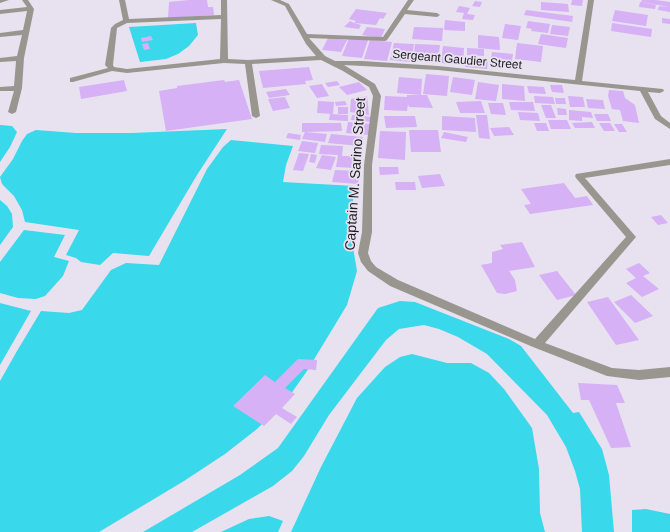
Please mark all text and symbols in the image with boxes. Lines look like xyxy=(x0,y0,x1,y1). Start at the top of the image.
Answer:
street label: Sergeant Gaudier Street xyxy=(392,47,522,73)
street label: Captain M. Sarino Street xyxy=(342,97,370,251)

